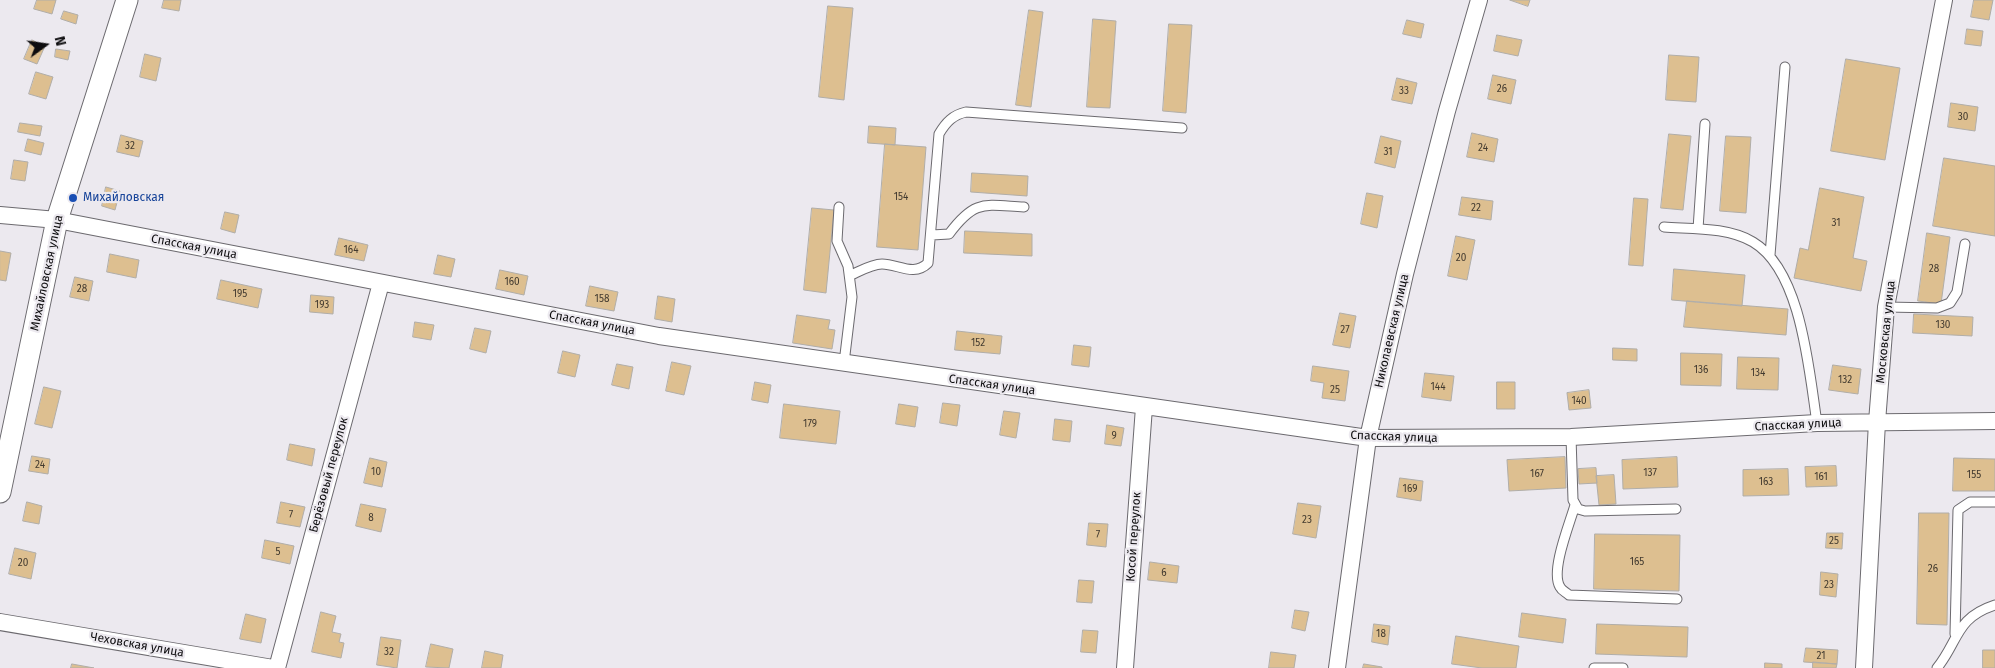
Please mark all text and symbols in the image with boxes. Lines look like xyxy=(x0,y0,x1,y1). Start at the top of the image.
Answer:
north arrow xyxy=(20,20,70,70)
text: N xyxy=(51,35,69,48)
house number: 26 xyxy=(1497,83,1507,95)
house number: 33 xyxy=(1399,85,1409,97)
house number: 30 xyxy=(1958,111,1968,123)
house number: 32 xyxy=(125,140,135,152)
house number: 24 xyxy=(1478,142,1488,154)
house number: 31 xyxy=(1383,146,1393,158)
place label: Михайловская xyxy=(83,191,164,205)
house number: 154 xyxy=(894,191,908,203)
marker: Михайловская xyxy=(67,192,79,204)
house number: 22 xyxy=(1471,202,1481,214)
street label: Михайловская улица xyxy=(28,214,66,332)
house number: 31 xyxy=(1831,217,1841,229)
street label: Спасская улица xyxy=(150,232,238,262)
house number: 164 xyxy=(344,244,358,256)
house number: 20 xyxy=(1456,252,1466,264)
house number: 28 xyxy=(1929,263,1939,275)
street label: Николаевская улица xyxy=(1372,273,1412,389)
house number: 160 xyxy=(504,276,520,288)
street label: Московская улица xyxy=(1873,280,1899,384)
house number: 28 xyxy=(77,283,87,295)
house number: 195 xyxy=(233,288,247,300)
house number: 158 xyxy=(595,293,609,305)
house number: 193 xyxy=(315,299,329,311)
street label: Спасская улица xyxy=(548,308,636,338)
house number: 130 xyxy=(1936,319,1950,331)
house number: 27 xyxy=(1340,324,1350,336)
house number: 152 xyxy=(971,337,985,349)
house number: 136 xyxy=(1694,364,1708,376)
house number: 134 xyxy=(1751,367,1765,379)
street label: Спасская улица xyxy=(948,372,1036,398)
house number: 132 xyxy=(1838,374,1852,386)
house number: 144 xyxy=(1431,381,1445,393)
house number: 25 xyxy=(1330,384,1340,396)
house number: 140 xyxy=(1571,395,1587,407)
street label: Берёзовый переулок xyxy=(307,416,351,534)
street label: Спасская улица xyxy=(1754,416,1842,434)
house number: 179 xyxy=(803,418,817,430)
street label: Спасская улица xyxy=(1350,428,1438,446)
house number: 9 xyxy=(1111,430,1117,442)
house number: 24 xyxy=(35,459,45,471)
house number: 10 xyxy=(371,466,381,478)
house number: 137 xyxy=(1643,467,1657,479)
house number: 167 xyxy=(1530,468,1544,480)
house number: 155 xyxy=(1967,469,1981,481)
house number: 161 xyxy=(1814,471,1828,483)
house number: 163 xyxy=(1759,476,1773,488)
house number: 169 xyxy=(1403,483,1417,495)
street label: Косой переулок xyxy=(1124,492,1144,582)
house number: 7 xyxy=(289,509,293,521)
house number: 8 xyxy=(368,512,374,524)
house number: 23 xyxy=(1302,514,1312,526)
house number: 7 xyxy=(1096,529,1100,541)
house number: 25 xyxy=(1829,535,1839,547)
house number: 5 xyxy=(275,546,281,558)
house number: 165 xyxy=(1630,556,1644,568)
house number: 20 xyxy=(18,557,28,569)
house number: 26 xyxy=(1928,563,1938,575)
house number: 6 xyxy=(1161,567,1167,579)
house number: 23 xyxy=(1824,579,1834,591)
house number: 18 xyxy=(1376,628,1386,640)
street label: Чеховская улица xyxy=(89,630,185,660)
house number: 32 xyxy=(384,646,394,658)
house number: 21 xyxy=(1816,650,1826,662)

